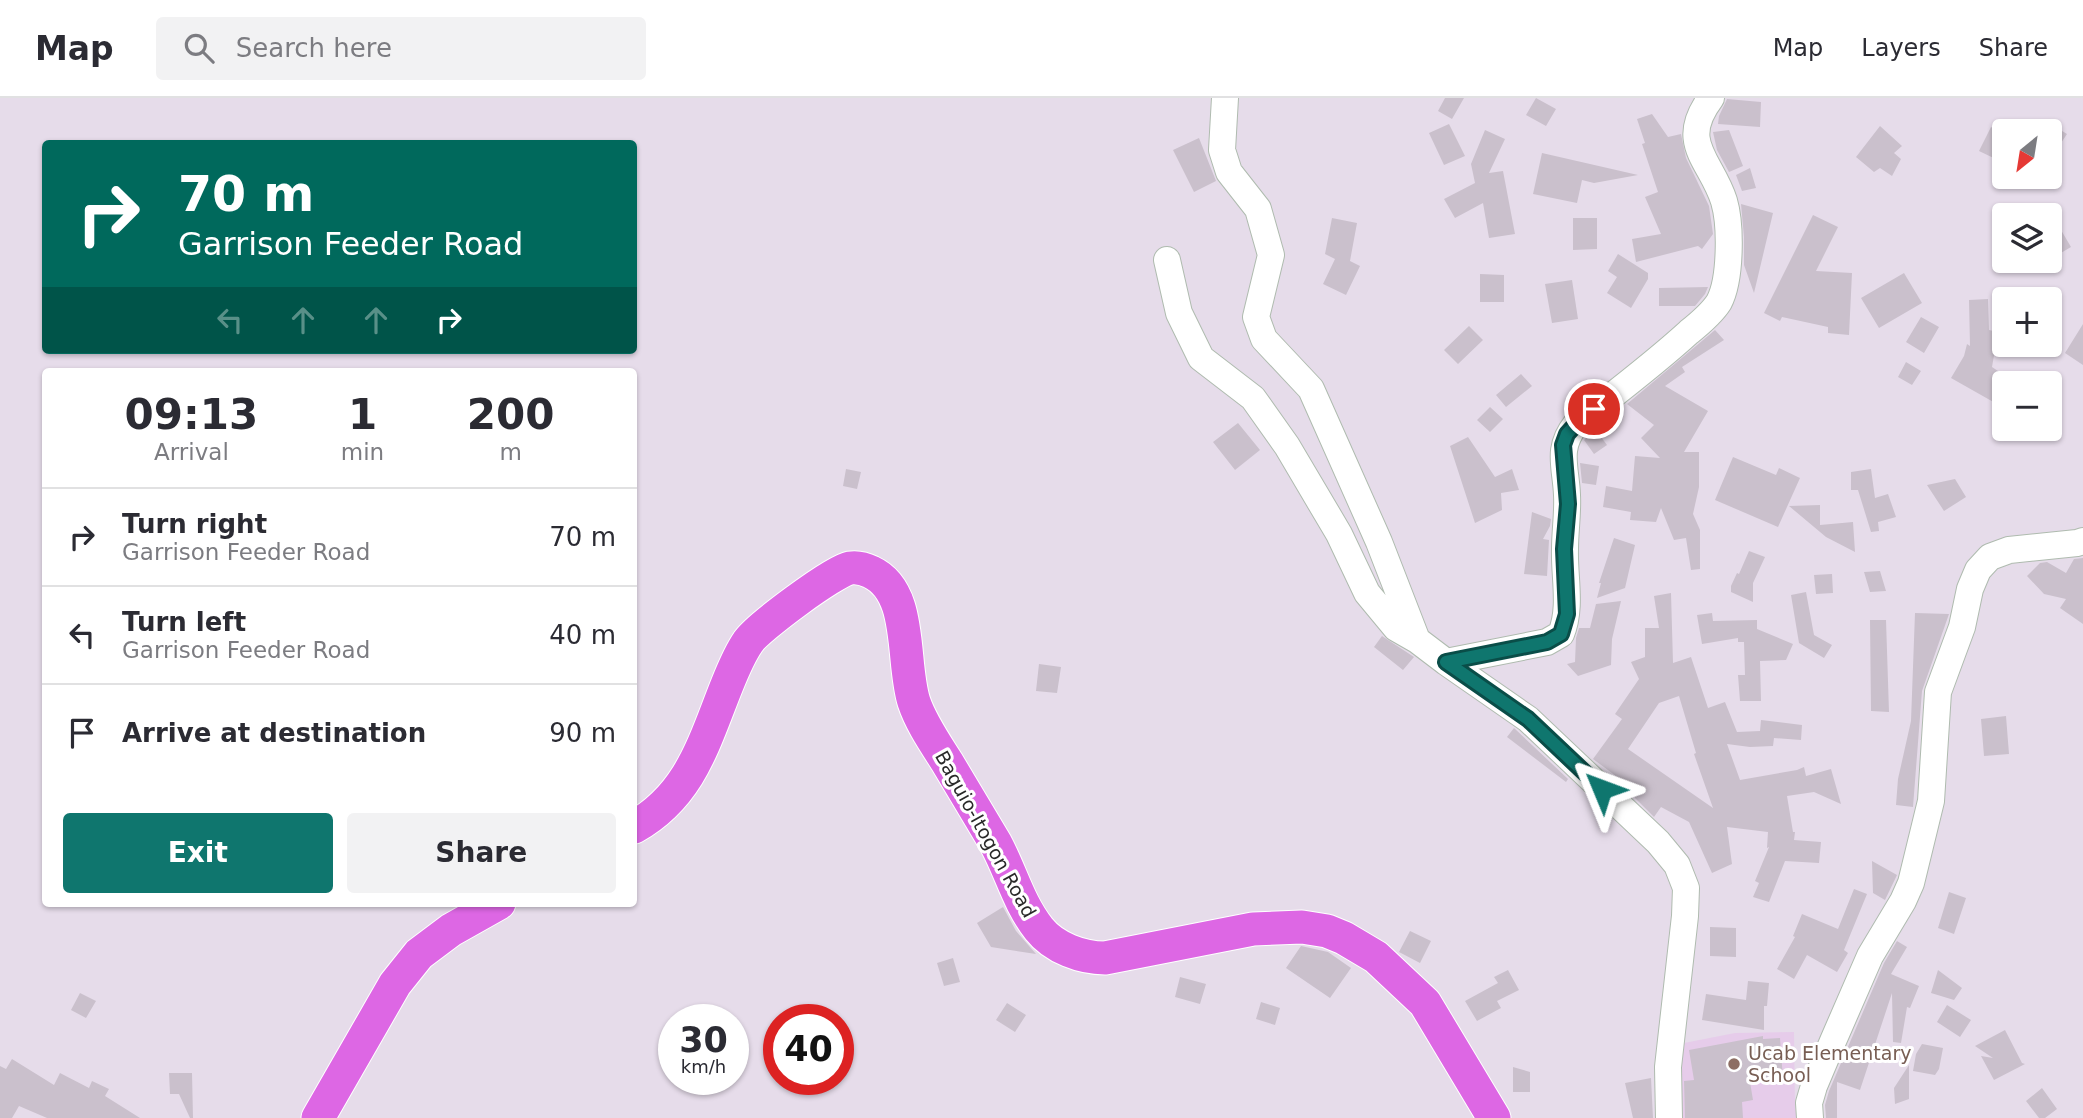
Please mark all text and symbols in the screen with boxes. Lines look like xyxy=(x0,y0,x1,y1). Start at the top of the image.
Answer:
search box xyxy=(156,17,646,80)
text: Map xyxy=(35,29,114,68)
icon: search xyxy=(180,29,218,67)
text: Search here xyxy=(236,33,392,63)
text: Map xyxy=(1773,34,1823,62)
text: Layers xyxy=(1861,34,1941,62)
text: Share xyxy=(1979,34,2048,62)
north arrow xyxy=(1992,119,2062,189)
map controls xyxy=(1992,119,2062,441)
text: 70 m xyxy=(178,166,314,223)
icon: right xyxy=(63,168,154,259)
button: layers xyxy=(1992,203,2062,273)
text: Garrison Feeder Road xyxy=(178,225,523,263)
button: + xyxy=(1992,287,2062,357)
icon: left xyxy=(211,301,249,339)
icon: ahead xyxy=(284,301,322,339)
icon: ahead xyxy=(357,301,395,339)
icon: right xyxy=(430,301,468,339)
button: − xyxy=(1992,371,2062,441)
pin xyxy=(1564,379,1624,439)
text: 09:13 xyxy=(125,390,258,439)
text: 1 xyxy=(348,390,377,439)
text: 200 xyxy=(467,390,554,439)
icon: arrive xyxy=(1575,390,1613,428)
text: Arrival xyxy=(154,439,229,465)
text: min xyxy=(341,439,384,465)
text: m xyxy=(499,439,522,465)
text: Turn right xyxy=(122,509,267,539)
icon: right xyxy=(63,518,101,556)
text: 70 m xyxy=(549,522,616,552)
text: Garrison Feeder Road xyxy=(122,539,370,565)
text: Turn left xyxy=(122,607,246,637)
icon: left xyxy=(63,616,101,654)
text: 40 m xyxy=(549,620,616,650)
text: Garrison Feeder Road xyxy=(122,637,370,663)
icon: arrive xyxy=(63,714,101,752)
text: Arrive at destination xyxy=(122,718,426,748)
text: 90 m xyxy=(549,718,616,748)
street label: Baguio-Itogon Road xyxy=(931,747,1041,921)
position arrow xyxy=(1565,752,1639,826)
button: Exit xyxy=(63,813,333,893)
button: Share xyxy=(347,813,616,893)
speed limit sign: 40 xyxy=(763,1004,854,1095)
text: 30 xyxy=(679,1020,728,1060)
place label: Ucab Elementary School xyxy=(1748,1042,1911,1086)
text: km/h xyxy=(681,1056,726,1077)
marker: Ucab Elementary School xyxy=(1726,1056,1742,1072)

